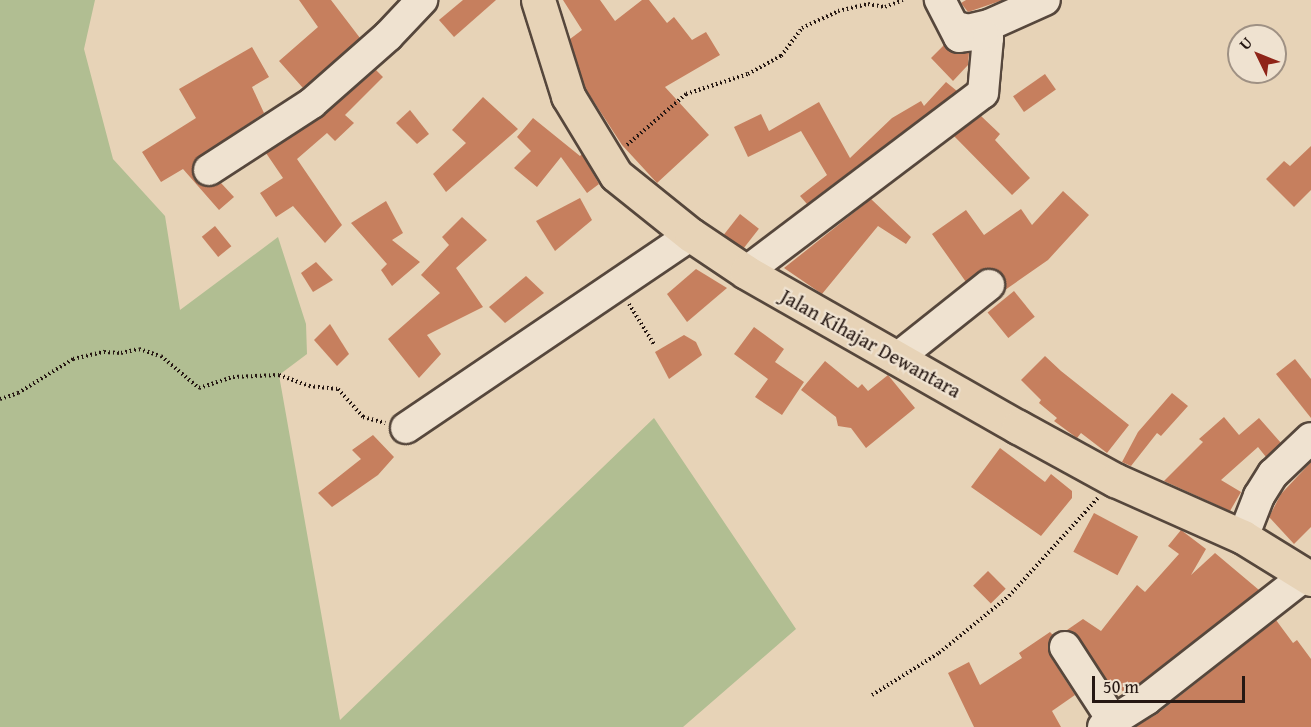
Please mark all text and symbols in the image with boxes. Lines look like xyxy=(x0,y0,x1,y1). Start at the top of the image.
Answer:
north arrow xyxy=(1227,24,1287,84)
text: U xyxy=(1233,31,1258,55)
street label: Jalan Kihajar Dewantara xyxy=(777,283,965,403)
scale bar xyxy=(1095,664,1248,702)
text: 50 m xyxy=(1103,673,1139,700)

